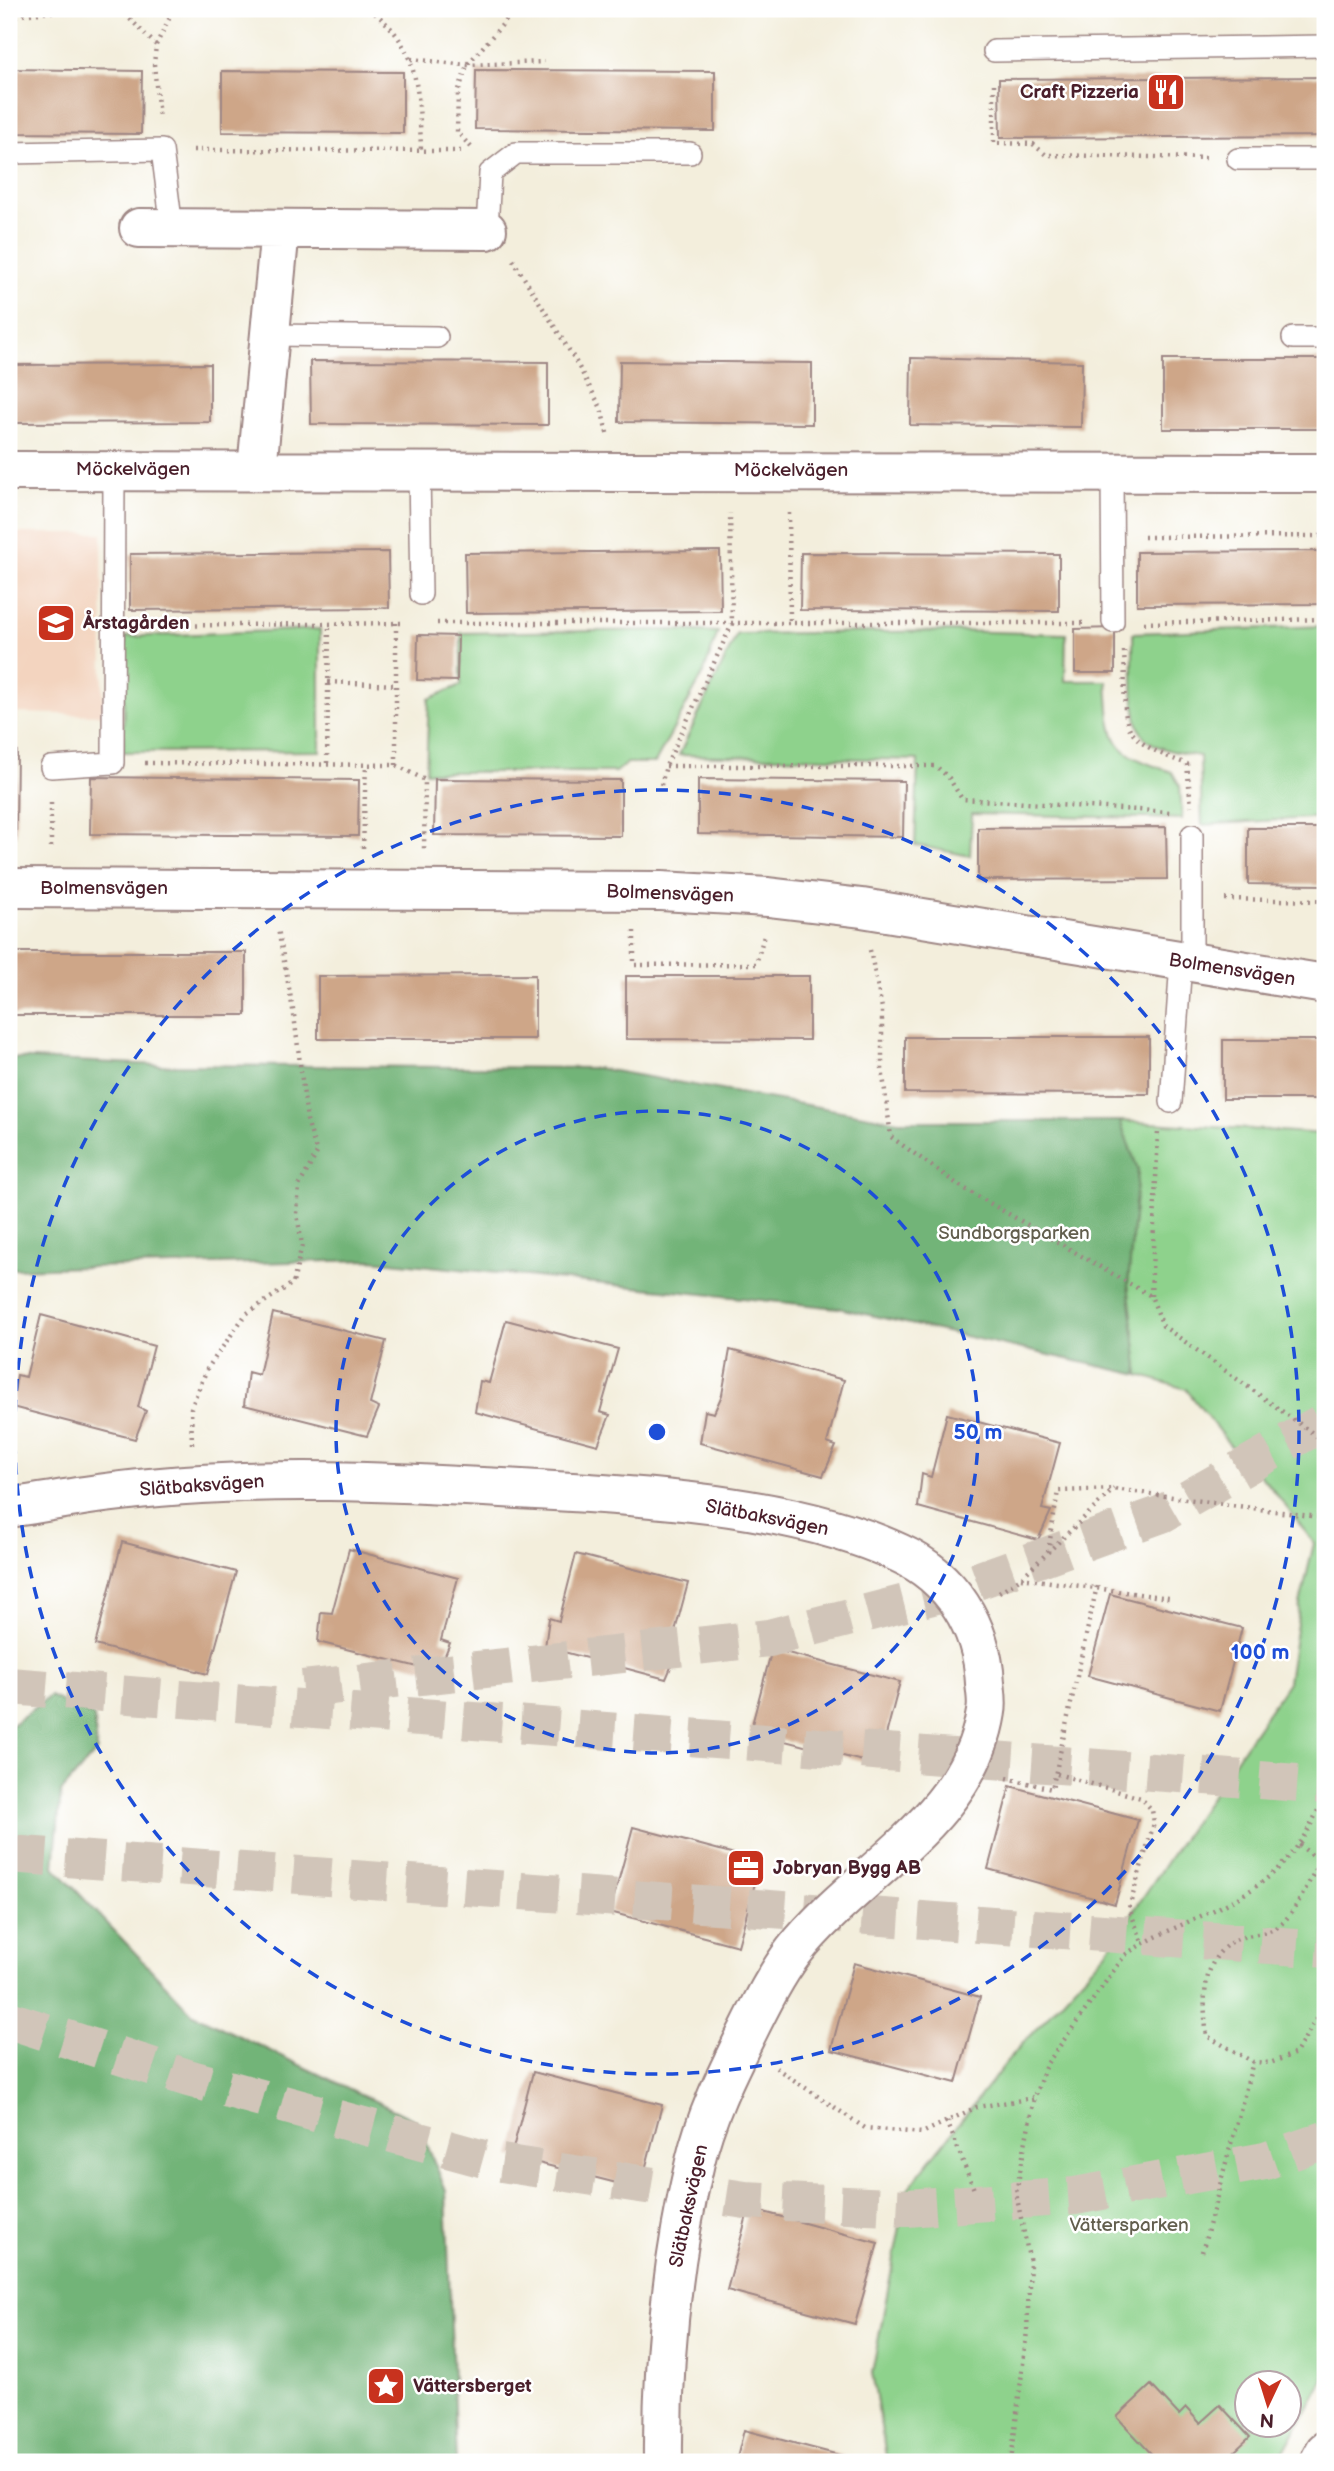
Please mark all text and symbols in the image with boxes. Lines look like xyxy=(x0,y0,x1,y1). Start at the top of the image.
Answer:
restaurant icon: Craft Pizzeria xyxy=(1145,71,1187,113)
place label: Craft Pizzeria xyxy=(1020,81,1139,104)
street label: Möckelvägen xyxy=(76,458,190,481)
street label: Möckelvägen xyxy=(734,459,848,482)
school or university icon: Årstagården xyxy=(35,602,77,644)
place label: Årstagården xyxy=(82,609,190,635)
street label: Bolmensvägen xyxy=(40,877,168,900)
street label: Bolmensvägen xyxy=(606,880,734,908)
street label: Bolmensvägen xyxy=(1167,949,1297,991)
park label: Sundborgsparken xyxy=(938,1222,1090,1245)
centre of rings xyxy=(645,1420,669,1444)
text: 50 m xyxy=(954,1420,1002,1445)
street label: Slätbaksvägen xyxy=(139,1470,265,1502)
street label: Slätbaksvägen xyxy=(703,1495,831,1541)
text: 100 m xyxy=(1231,1640,1289,1665)
office icon: Jobryan Bygg AB xyxy=(725,1847,767,1889)
place label: Jobryan Bygg AB xyxy=(773,1857,921,1880)
street label: Slätbaksvägen xyxy=(665,2142,713,2270)
park label: Vättersparken xyxy=(1069,2214,1189,2237)
place icon: Vättersberget xyxy=(365,2365,407,2407)
north arrow xyxy=(1232,2370,1302,2440)
place label: Vättersberget xyxy=(413,2375,532,2398)
text: N xyxy=(1259,2407,1275,2431)

